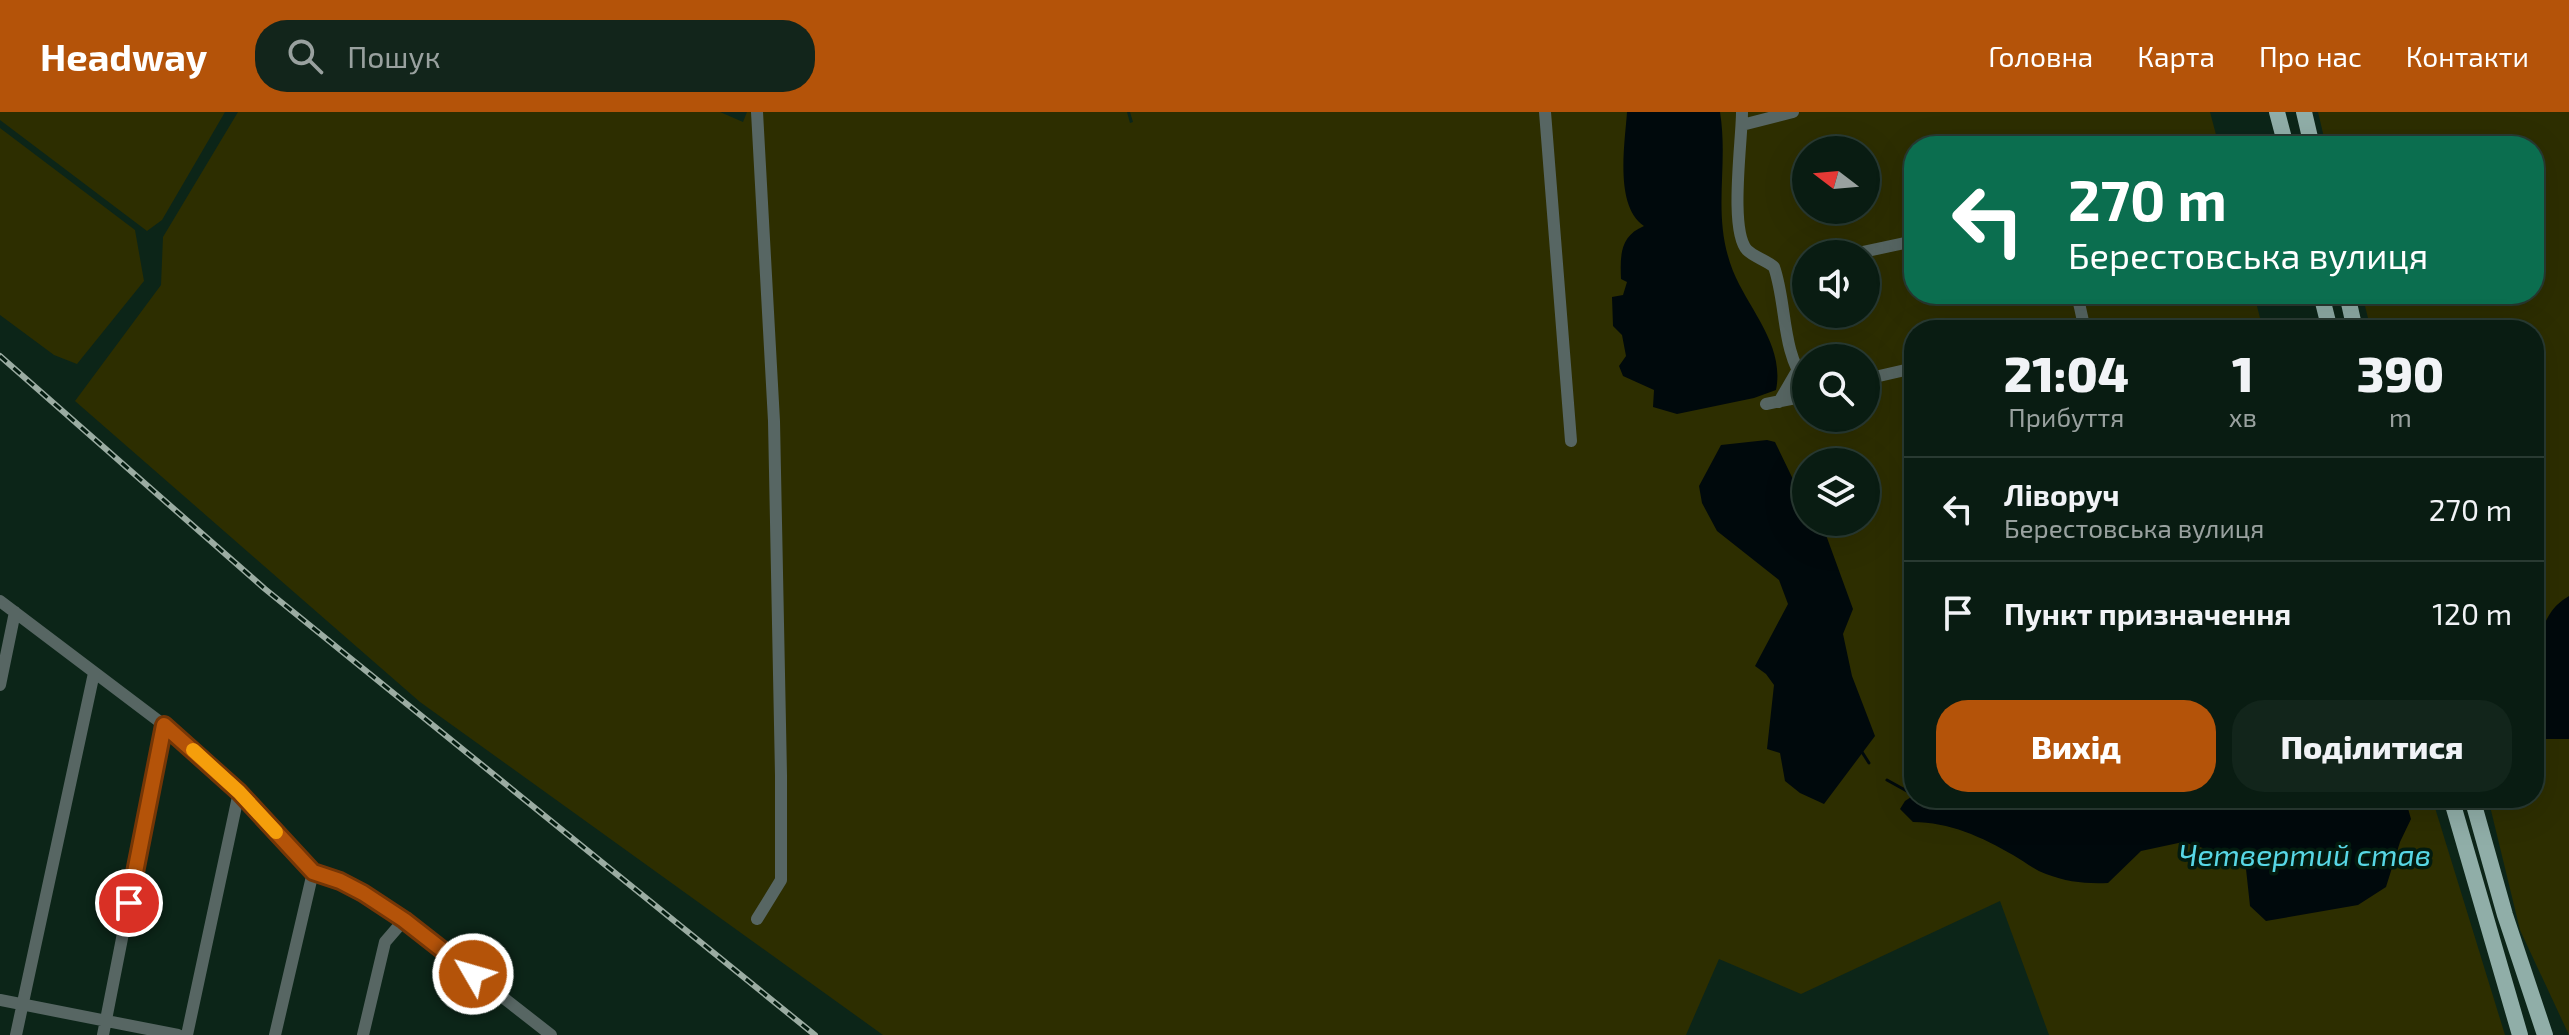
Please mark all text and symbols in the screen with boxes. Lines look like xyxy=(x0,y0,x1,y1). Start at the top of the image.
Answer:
search box xyxy=(255,20,815,92)
text: Headway xyxy=(40,33,207,79)
icon: search xyxy=(283,34,327,78)
text: Пошук xyxy=(347,38,441,74)
text: Головна xyxy=(1988,39,2093,73)
text: Карта xyxy=(2137,39,2215,73)
text: Про нас xyxy=(2259,39,2362,73)
text: Контакти xyxy=(2406,39,2529,73)
north arrow xyxy=(1792,136,1880,224)
map controls xyxy=(1792,136,1880,536)
text: 270 m xyxy=(2068,165,2227,232)
icon: left xyxy=(1936,168,2040,272)
text: Берестовська вулиця xyxy=(2068,233,2428,276)
button: sound xyxy=(1792,240,1880,328)
button: search xyxy=(1792,344,1880,432)
text: 21:04 xyxy=(2004,344,2129,402)
text: 1 xyxy=(2232,344,2254,402)
text: 390 xyxy=(2357,344,2444,402)
text: Прибуття xyxy=(2008,401,2124,432)
text: хв xyxy=(2229,401,2257,432)
text: m xyxy=(2389,401,2412,432)
button: layers xyxy=(1792,448,1880,536)
text: Ліворуч xyxy=(2004,476,2120,512)
icon: left xyxy=(1936,487,1980,531)
text: 270 m xyxy=(2429,491,2512,527)
text: Берестовська вулиця xyxy=(2004,512,2264,543)
icon: arrive xyxy=(1936,591,1980,635)
text: Пункт призначення xyxy=(2004,595,2291,631)
text: 120 m xyxy=(2432,595,2512,631)
button: Вихід xyxy=(1936,700,2216,792)
button: Поділитися xyxy=(2232,700,2512,792)
water label: Четвертий став xyxy=(2179,836,2431,872)
pin xyxy=(95,869,163,937)
icon: arrive xyxy=(107,881,151,925)
position arrow xyxy=(431,932,515,1016)

